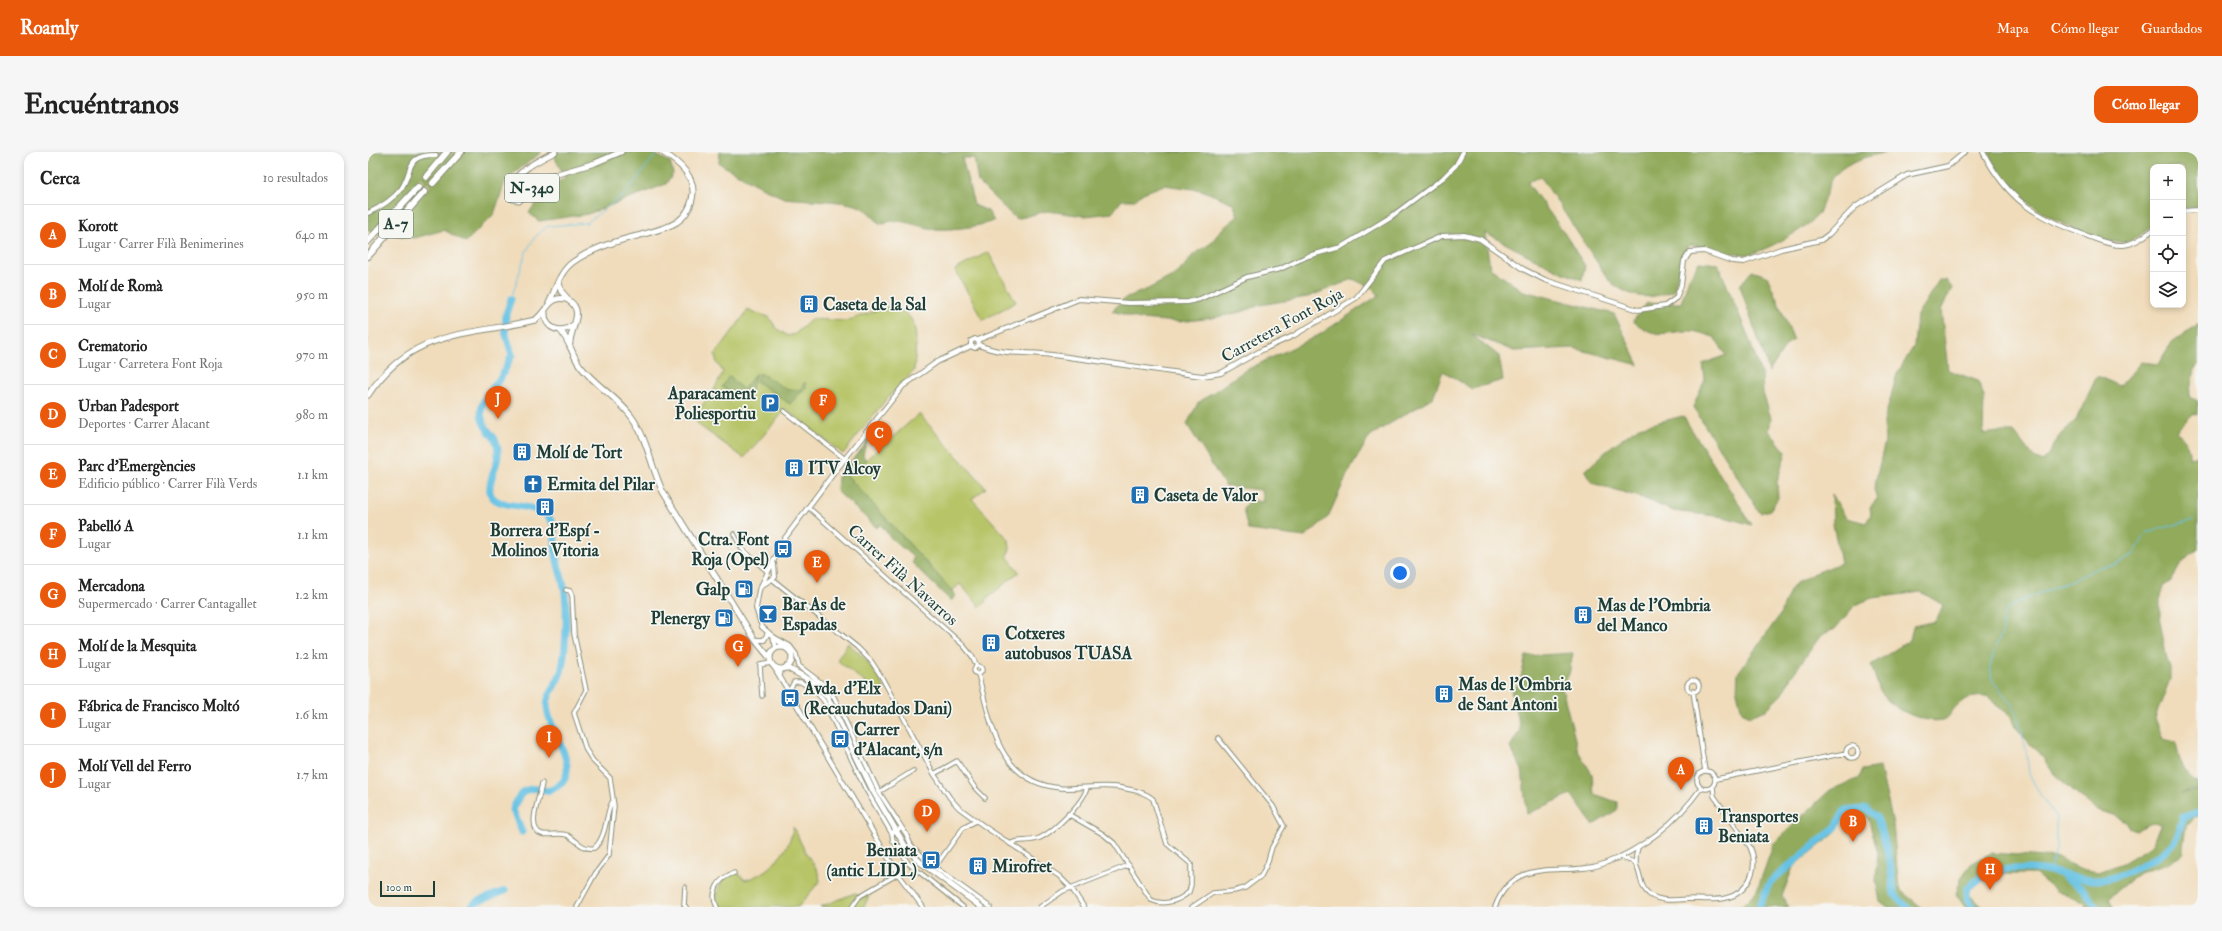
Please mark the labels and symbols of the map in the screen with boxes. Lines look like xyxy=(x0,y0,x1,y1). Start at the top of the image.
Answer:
road number: N-340 xyxy=(505,174,559,202)
road number: A-7 xyxy=(379,210,413,238)
street label: Carretera Font Roja xyxy=(1217,282,1347,367)
building icon: Caseta de la Sal xyxy=(798,293,820,315)
place label: Caseta de la Sal xyxy=(823,294,927,315)
place label: Aparacament Poliesportiu xyxy=(667,383,756,425)
pin: J xyxy=(485,386,511,419)
pin: F xyxy=(810,388,836,421)
parking icon: Aparacament Poliesportiu xyxy=(759,392,781,414)
pin: C xyxy=(866,421,892,454)
building icon: Molí de Tort xyxy=(511,441,533,463)
place label: Molí de Tort xyxy=(535,442,623,463)
building icon: ITV Alcoy xyxy=(783,457,805,479)
place label: ITV Alcoy xyxy=(808,458,881,480)
church icon: Ermita del Pilar xyxy=(522,473,544,495)
place label: Ermita del Pilar xyxy=(547,474,655,495)
building icon: Caseta de Valor xyxy=(1129,484,1151,506)
place label: Caseta de Valor xyxy=(1154,485,1258,506)
building icon: Borrera d'Espí - Molinos Vitoria xyxy=(534,496,556,518)
place label: Borrera d'Espí - Molinos Vitoria xyxy=(490,520,600,561)
street label: Carrer Filà Navarros xyxy=(843,520,963,630)
place label: Ctra. Font Roja (Opel) xyxy=(691,529,769,571)
bus stop icon: Ctra. Font Roja (Opel) xyxy=(772,538,794,560)
pin: E xyxy=(804,550,830,583)
your location xyxy=(1390,563,1410,583)
fuel station icon: Galp xyxy=(733,578,755,600)
place label: Galp xyxy=(696,579,730,601)
place label: Bar As de Espadas xyxy=(782,594,847,636)
place label: Mas de l'Ombria del Manco xyxy=(1596,595,1712,636)
bar icon: Bar As de Espadas xyxy=(757,603,779,625)
building icon: Mas de l'Ombria del Manco xyxy=(1572,604,1594,626)
fuel station icon: Plenergy xyxy=(713,607,735,629)
place label: Plenergy xyxy=(651,608,711,630)
place label: Cotxeres autobusos TUASA xyxy=(1005,623,1133,664)
building icon: Cotxeres autobusos TUASA xyxy=(980,632,1002,654)
pin: G xyxy=(725,634,751,667)
place label: Mas de l'Ombria de Sant Antoni xyxy=(1457,674,1573,715)
place label: Avda. d'Elx (Recauchutados Dani) xyxy=(803,678,952,720)
building icon: Mas de l'Ombria de Sant Antoni xyxy=(1433,683,1455,705)
bus stop icon: Avda. d'Elx (Recauchutados Dani) xyxy=(779,687,801,709)
place label: Carrer d'Alacant, s/n xyxy=(854,719,943,760)
pin: I xyxy=(536,725,562,758)
bus stop icon: Carrer d'Alacant, s/n xyxy=(829,728,851,750)
pin: A xyxy=(1668,757,1694,790)
pin: D xyxy=(914,799,940,832)
place label: Transportes Beniata xyxy=(1717,806,1798,847)
pin: B xyxy=(1840,809,1866,842)
building icon: Transportes Beniata xyxy=(1693,815,1715,837)
place label: Beniata (antic LIDL) xyxy=(827,840,918,882)
bus stop icon: Beniata (antic LIDL) xyxy=(920,849,942,871)
building icon: Mirofret xyxy=(967,855,989,877)
place label: Mirofret xyxy=(991,856,1052,877)
pin: H xyxy=(1977,857,2003,890)
scale bar xyxy=(380,879,435,898)

